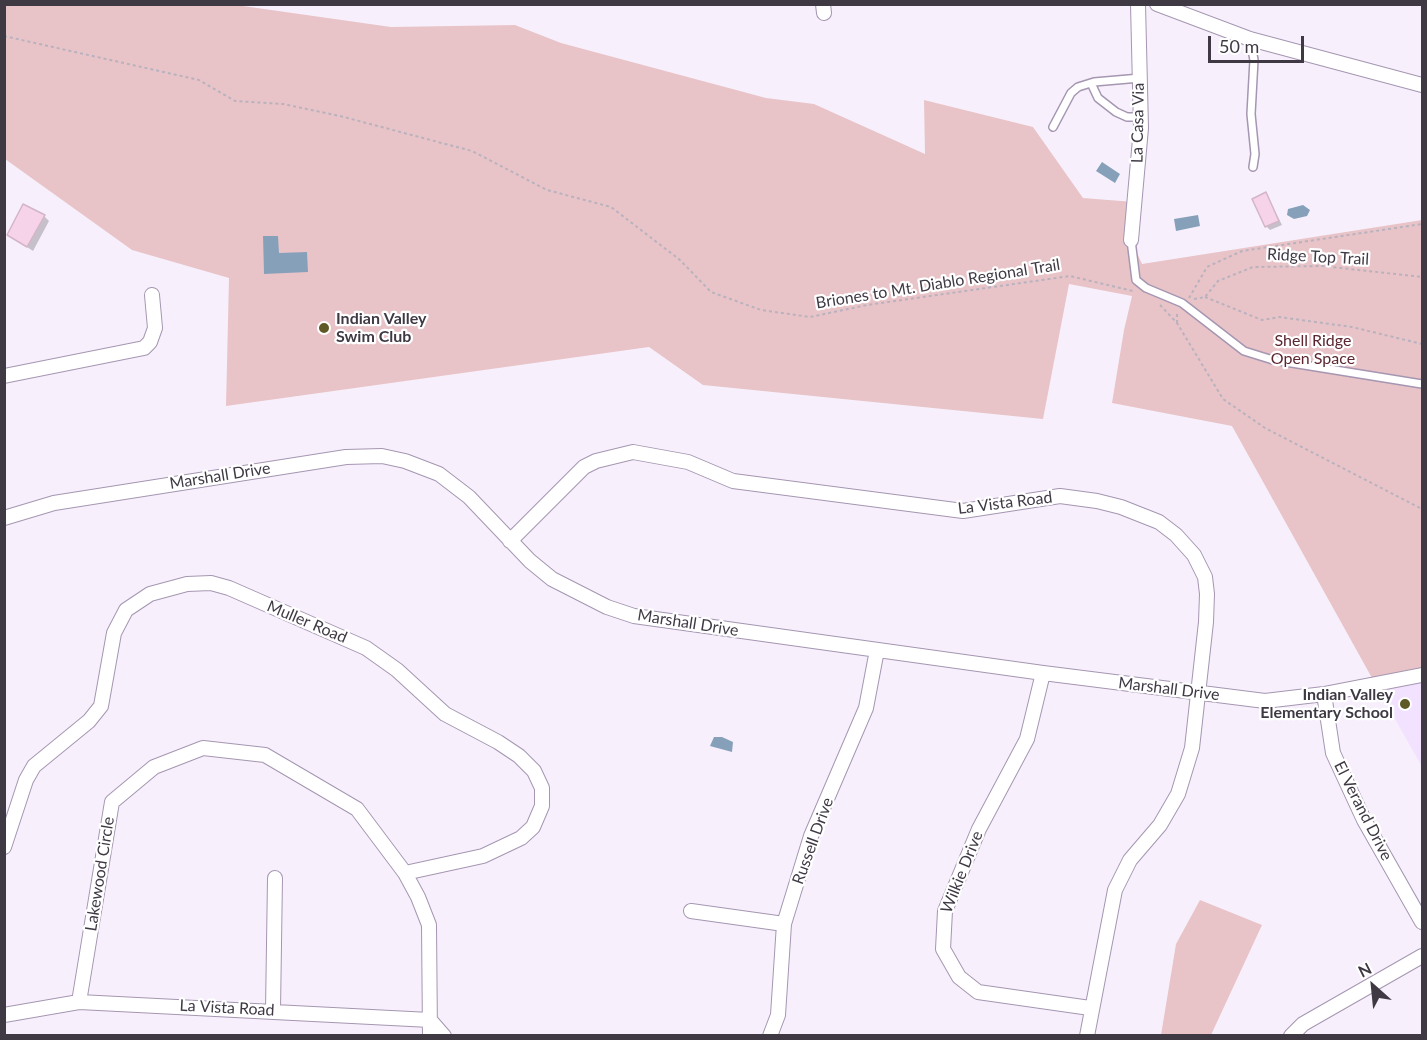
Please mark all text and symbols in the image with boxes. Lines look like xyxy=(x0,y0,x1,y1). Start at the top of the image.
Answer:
scale bar xyxy=(1211,24,1307,62)
text: 50 m xyxy=(1219,35,1259,57)
street label: La Casa Via xyxy=(1128,83,1148,163)
street label: Ridge Top Trail xyxy=(1267,245,1369,269)
street label: Briones to Mt. Diablo Regional Trail xyxy=(815,255,1061,313)
place label: Indian Valley Swim Club xyxy=(336,309,427,347)
marker: Indian Valley Swim Club xyxy=(317,321,331,335)
park label: Shell Ridge Open Space xyxy=(1271,331,1355,369)
street label: Marshall Drive xyxy=(168,459,272,493)
street label: La Vista Road xyxy=(957,488,1053,518)
street label: Muller Road xyxy=(264,597,350,647)
street label: Marshall Drive xyxy=(636,606,740,640)
street label: Marshall Drive xyxy=(1117,673,1221,705)
place label: Indian Valley Elementary School xyxy=(1260,685,1393,723)
marker: Indian Valley Elementary School xyxy=(1398,697,1412,711)
street label: El Verand Drive xyxy=(1330,758,1396,864)
street label: Russell Drive xyxy=(788,795,838,887)
street label: Lakewood Circle xyxy=(81,815,119,933)
street label: Wilkie Drive xyxy=(937,828,987,916)
north arrow xyxy=(1343,956,1403,1016)
text: N xyxy=(1355,958,1374,981)
street label: La Vista Road xyxy=(179,996,275,1020)

